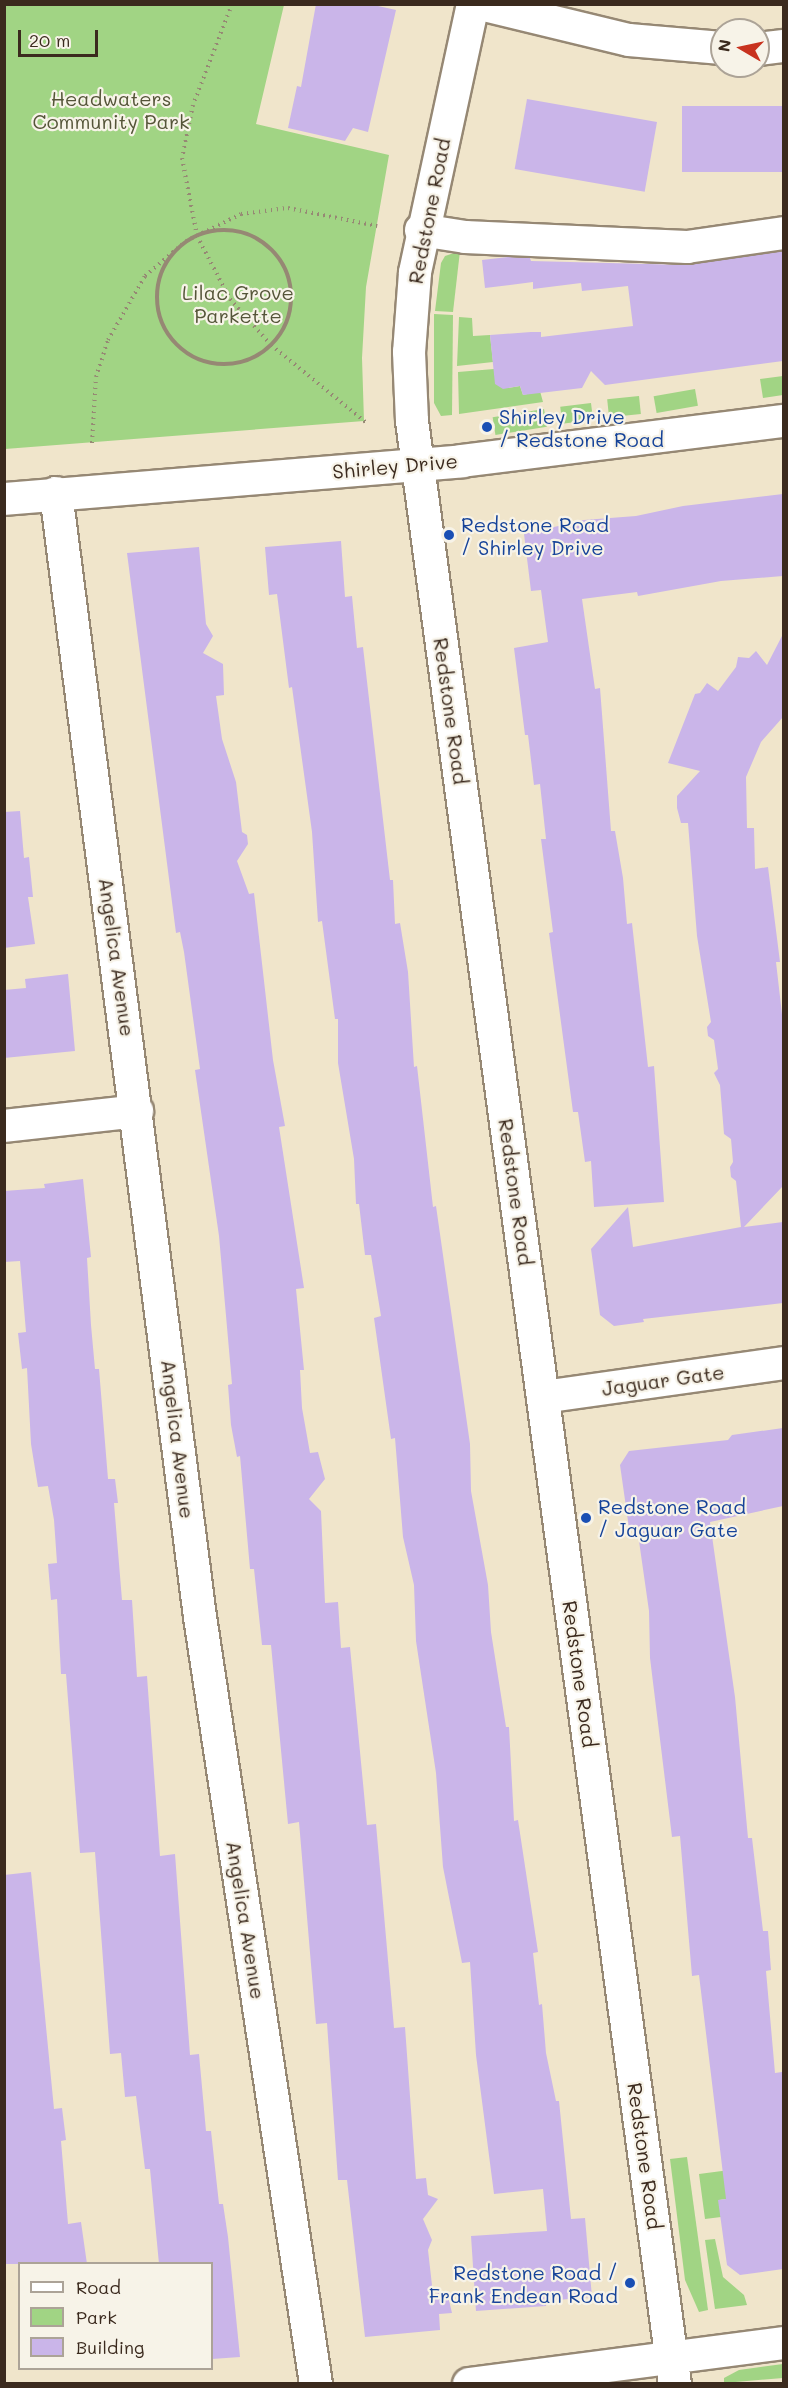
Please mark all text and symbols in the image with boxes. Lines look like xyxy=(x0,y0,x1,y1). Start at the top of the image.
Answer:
scale bar xyxy=(21,18,100,56)
north arrow xyxy=(710,18,770,78)
text: 20 m xyxy=(29,28,70,52)
text: N xyxy=(712,38,735,53)
park label: Headwaters Community Park xyxy=(32,87,190,134)
street label: Redstone Road xyxy=(403,136,455,286)
park label: Lilac Grove Parkette xyxy=(182,281,294,328)
place label: Shirley Drive / Redstone Road xyxy=(499,404,664,451)
marker: Shirley Drive / Redstone Road xyxy=(480,420,494,434)
street label: Shirley Drive xyxy=(331,449,459,483)
place label: Redstone Road / Shirley Drive xyxy=(461,512,609,559)
marker: Redstone Road / Shirley Drive xyxy=(442,528,456,542)
street label: Redstone Road xyxy=(429,636,473,786)
street label: Angelica Avenue xyxy=(94,876,140,1038)
street label: Redstone Road xyxy=(494,1117,538,1267)
street label: Angelica Avenue xyxy=(156,1358,200,1520)
street label: Jaguar Gate xyxy=(600,1360,726,1400)
place label: Redstone Road / Jaguar Gate xyxy=(598,1494,746,1541)
marker: Redstone Road / Jaguar Gate xyxy=(579,1511,593,1525)
street label: Redstone Road xyxy=(558,1599,602,1749)
street label: Angelica Avenue xyxy=(222,1839,270,2001)
street label: Redstone Road xyxy=(623,2081,667,2231)
place label: Redstone Road / Frank Endean Road xyxy=(429,2260,618,2307)
legend xyxy=(18,2262,213,2370)
text: Road xyxy=(76,2275,121,2299)
marker: Redstone Road / Frank Endean Road xyxy=(623,2276,637,2290)
text: Park xyxy=(76,2305,117,2329)
text: Building xyxy=(76,2335,144,2359)

